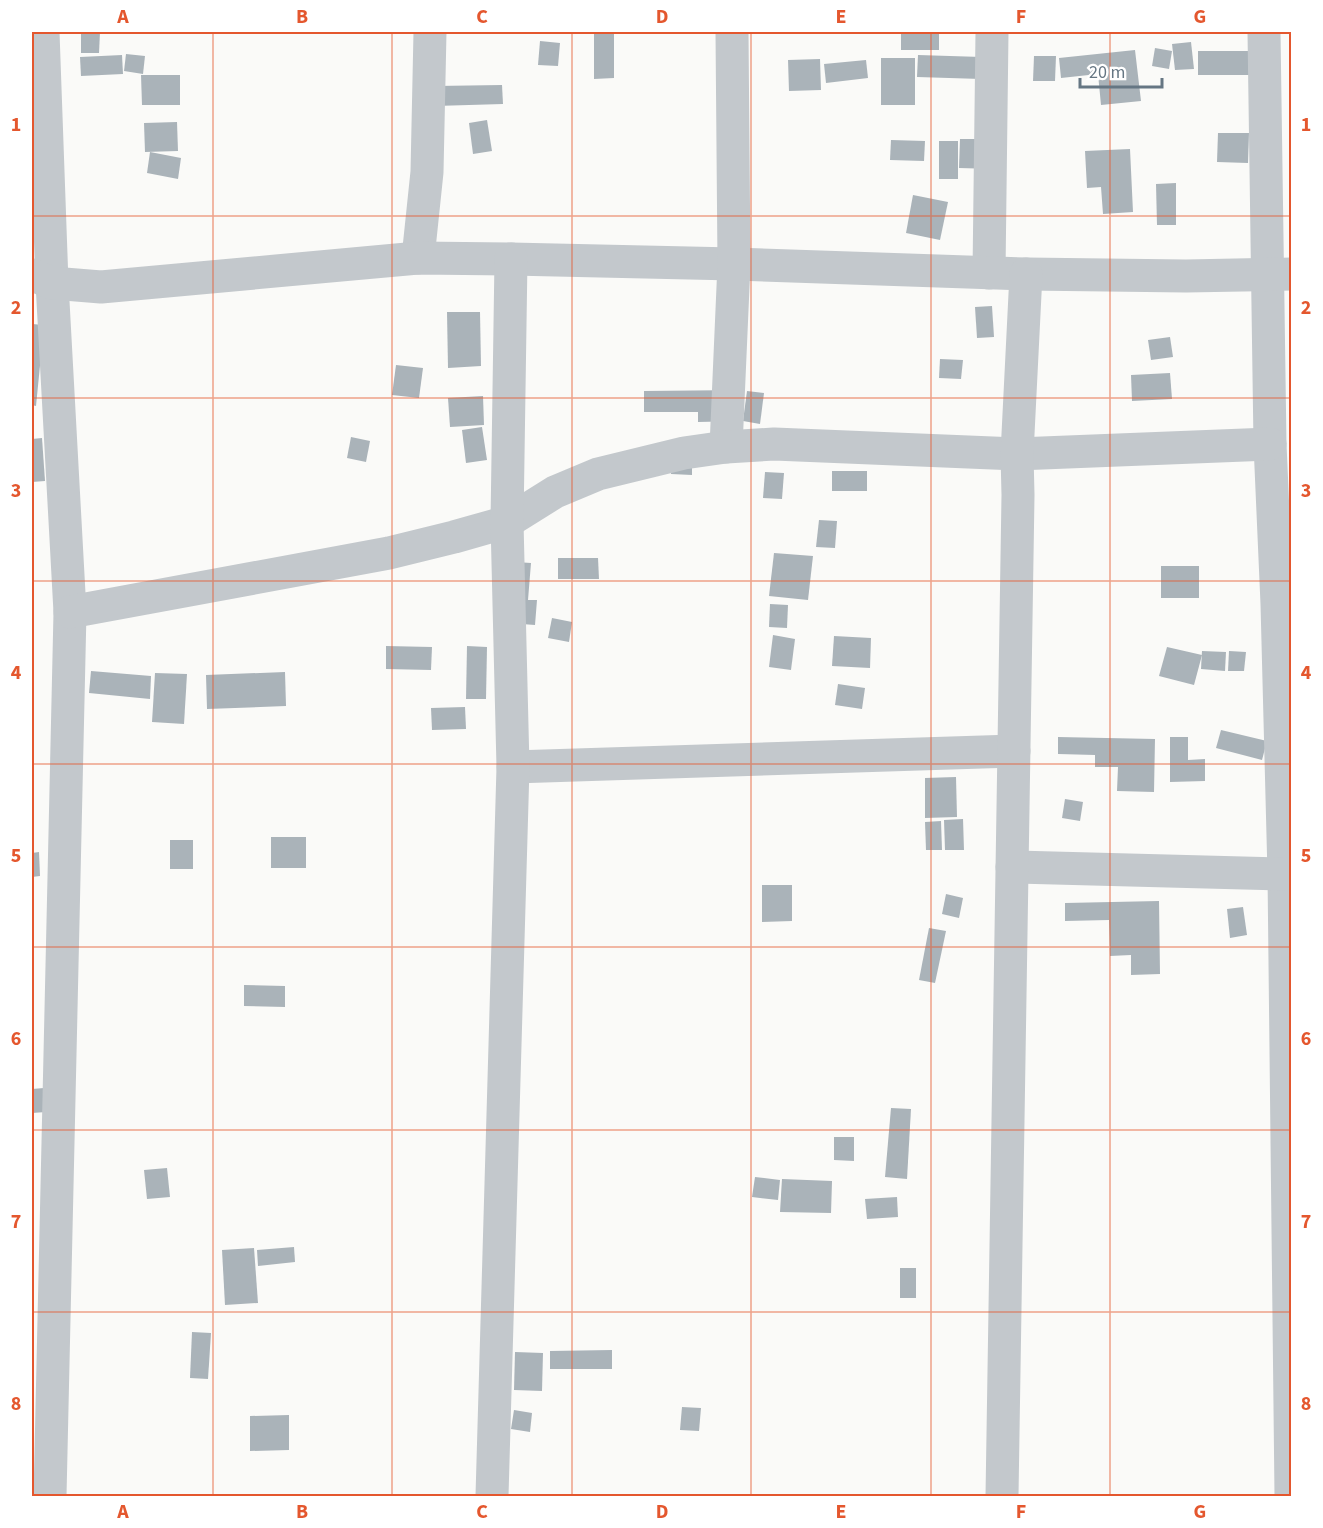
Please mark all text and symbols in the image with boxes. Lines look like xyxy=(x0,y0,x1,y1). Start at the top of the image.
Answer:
text: A xyxy=(116,3,129,31)
text: B xyxy=(296,3,308,31)
text: C xyxy=(476,3,488,31)
text: D xyxy=(656,3,668,31)
text: E xyxy=(836,3,846,31)
text: F xyxy=(1016,3,1026,31)
text: G xyxy=(1194,3,1206,31)
scale bar xyxy=(1080,51,1162,89)
text: 20 m xyxy=(1089,60,1125,85)
text: 1 xyxy=(11,111,21,139)
text: 1 xyxy=(1301,111,1311,139)
text: 2 xyxy=(11,294,21,322)
text: 2 xyxy=(1301,294,1311,322)
text: 3 xyxy=(11,477,21,505)
text: 3 xyxy=(1301,477,1311,505)
text: 4 xyxy=(11,659,22,687)
text: 4 xyxy=(1301,659,1312,687)
text: 5 xyxy=(11,842,21,870)
text: 5 xyxy=(1301,842,1311,870)
text: 6 xyxy=(11,1025,21,1053)
text: 6 xyxy=(1301,1025,1311,1053)
text: 7 xyxy=(11,1208,21,1236)
text: 7 xyxy=(1301,1208,1311,1236)
text: 8 xyxy=(11,1390,21,1418)
text: 8 xyxy=(1301,1390,1311,1418)
text: A xyxy=(116,1498,129,1526)
text: B xyxy=(296,1498,308,1526)
text: C xyxy=(476,1498,488,1526)
text: D xyxy=(656,1498,668,1526)
text: E xyxy=(836,1498,846,1526)
text: F xyxy=(1016,1498,1026,1526)
text: G xyxy=(1194,1498,1206,1526)

